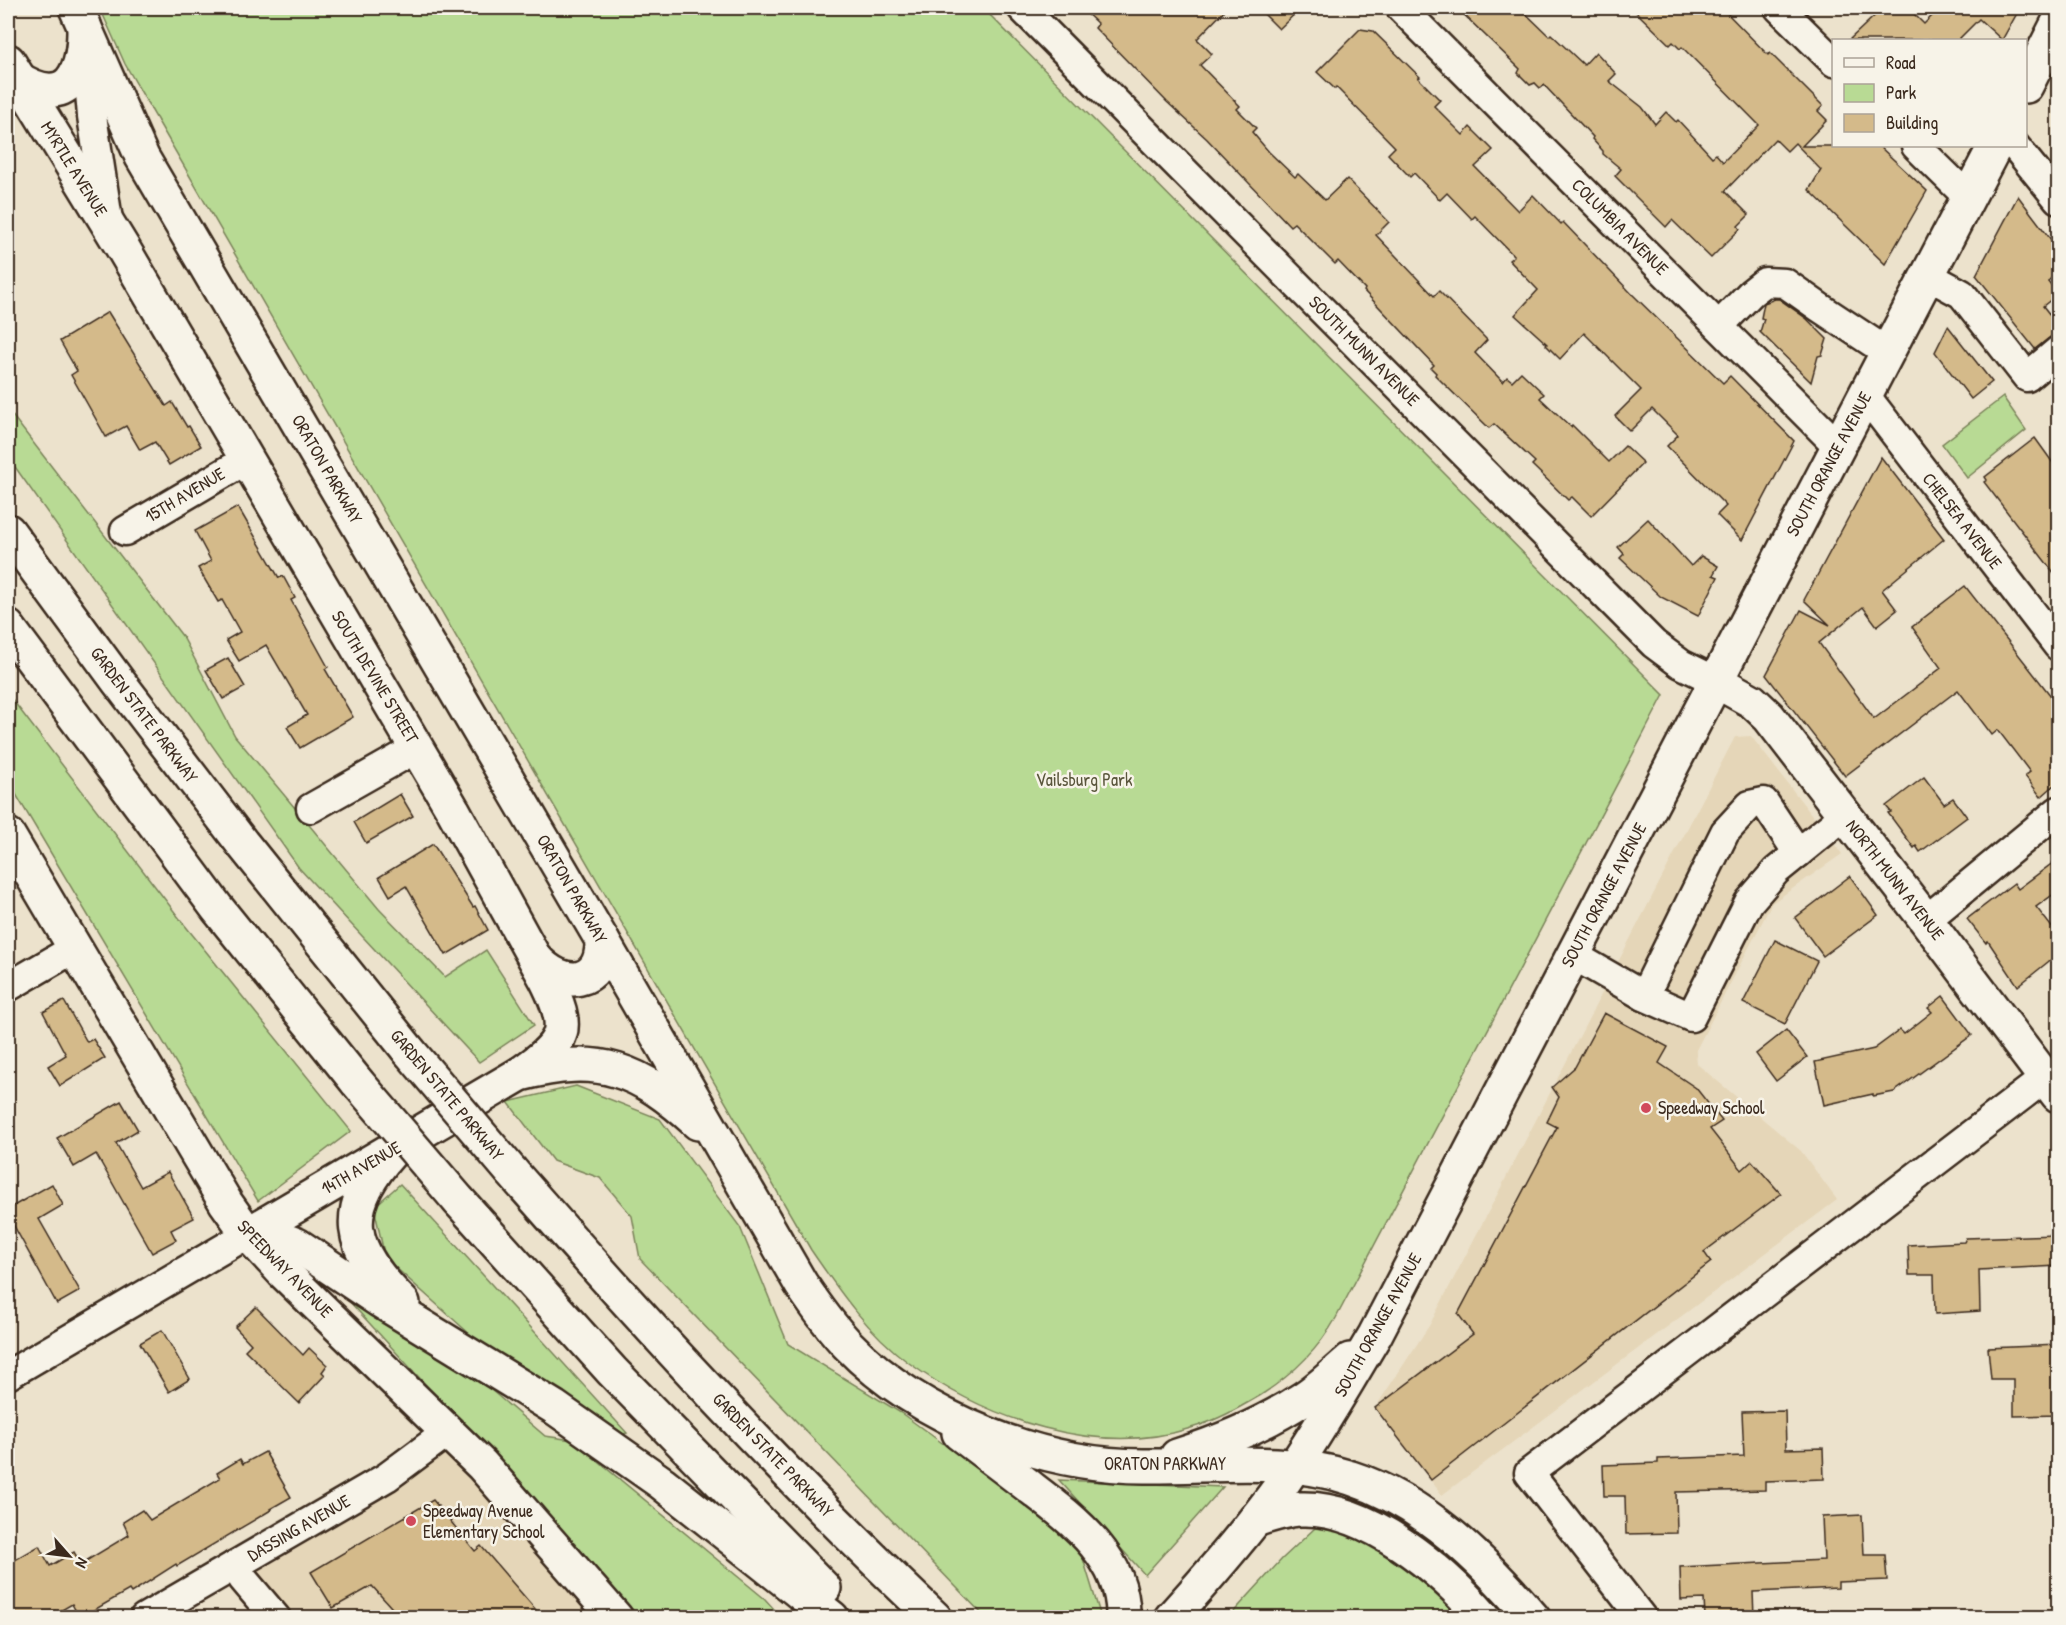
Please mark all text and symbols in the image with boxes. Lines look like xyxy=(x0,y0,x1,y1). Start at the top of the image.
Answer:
legend xyxy=(1832,39,2027,147)
text: Road xyxy=(1886,50,1916,75)
text: Park xyxy=(1886,80,1917,105)
text: Building xyxy=(1886,110,1938,135)
street label: MYRTLE AVENUE xyxy=(35,116,114,221)
street label: COLUMBIA AVENUE xyxy=(1566,173,1674,281)
street label: SOUTH MUNN AVENUE xyxy=(1303,290,1425,412)
street label: SOUTH ORANGE AVENUE xyxy=(1780,387,1877,541)
street label: ORATON PARKWAY xyxy=(286,410,369,528)
street label: 15TH AVENUE xyxy=(140,461,230,528)
street label: CHELSEA AVENUE xyxy=(1917,467,2008,574)
street label: SOUTH DEVINE STREET xyxy=(326,606,425,748)
street label: GARDEN STATE PARKWAY xyxy=(85,641,204,788)
park label: Vailsburg Park xyxy=(1036,767,1133,792)
street label: NORTH MUNN AVENUE xyxy=(1840,814,1951,945)
street label: SOUTH ORANGE AVENUE xyxy=(1555,818,1652,972)
street label: ORATON PARKWAY xyxy=(531,830,614,948)
street label: GARDEN STATE PARKWAY xyxy=(385,1024,510,1166)
place label: Speedway School xyxy=(1658,1095,1765,1120)
marker: Speedway School xyxy=(1639,1101,1653,1115)
street label: 14TH AVENUE xyxy=(316,1135,405,1201)
street label: SPEEDWAY AVENUE xyxy=(232,1214,339,1323)
street label: SOUTH ORANGE AVENUE xyxy=(1328,1248,1427,1401)
street label: GARDEN STATE PARKWAY xyxy=(707,1387,840,1523)
street label: ORATON PARKWAY xyxy=(1104,1451,1226,1476)
street label: DASSING AVENUE xyxy=(243,1488,355,1567)
place label: Speedway Avenue Elementary School xyxy=(423,1498,545,1544)
marker: Speedway Avenue Elementary School xyxy=(404,1514,418,1528)
north arrow xyxy=(39,1526,99,1586)
text: N xyxy=(70,1554,94,1572)

